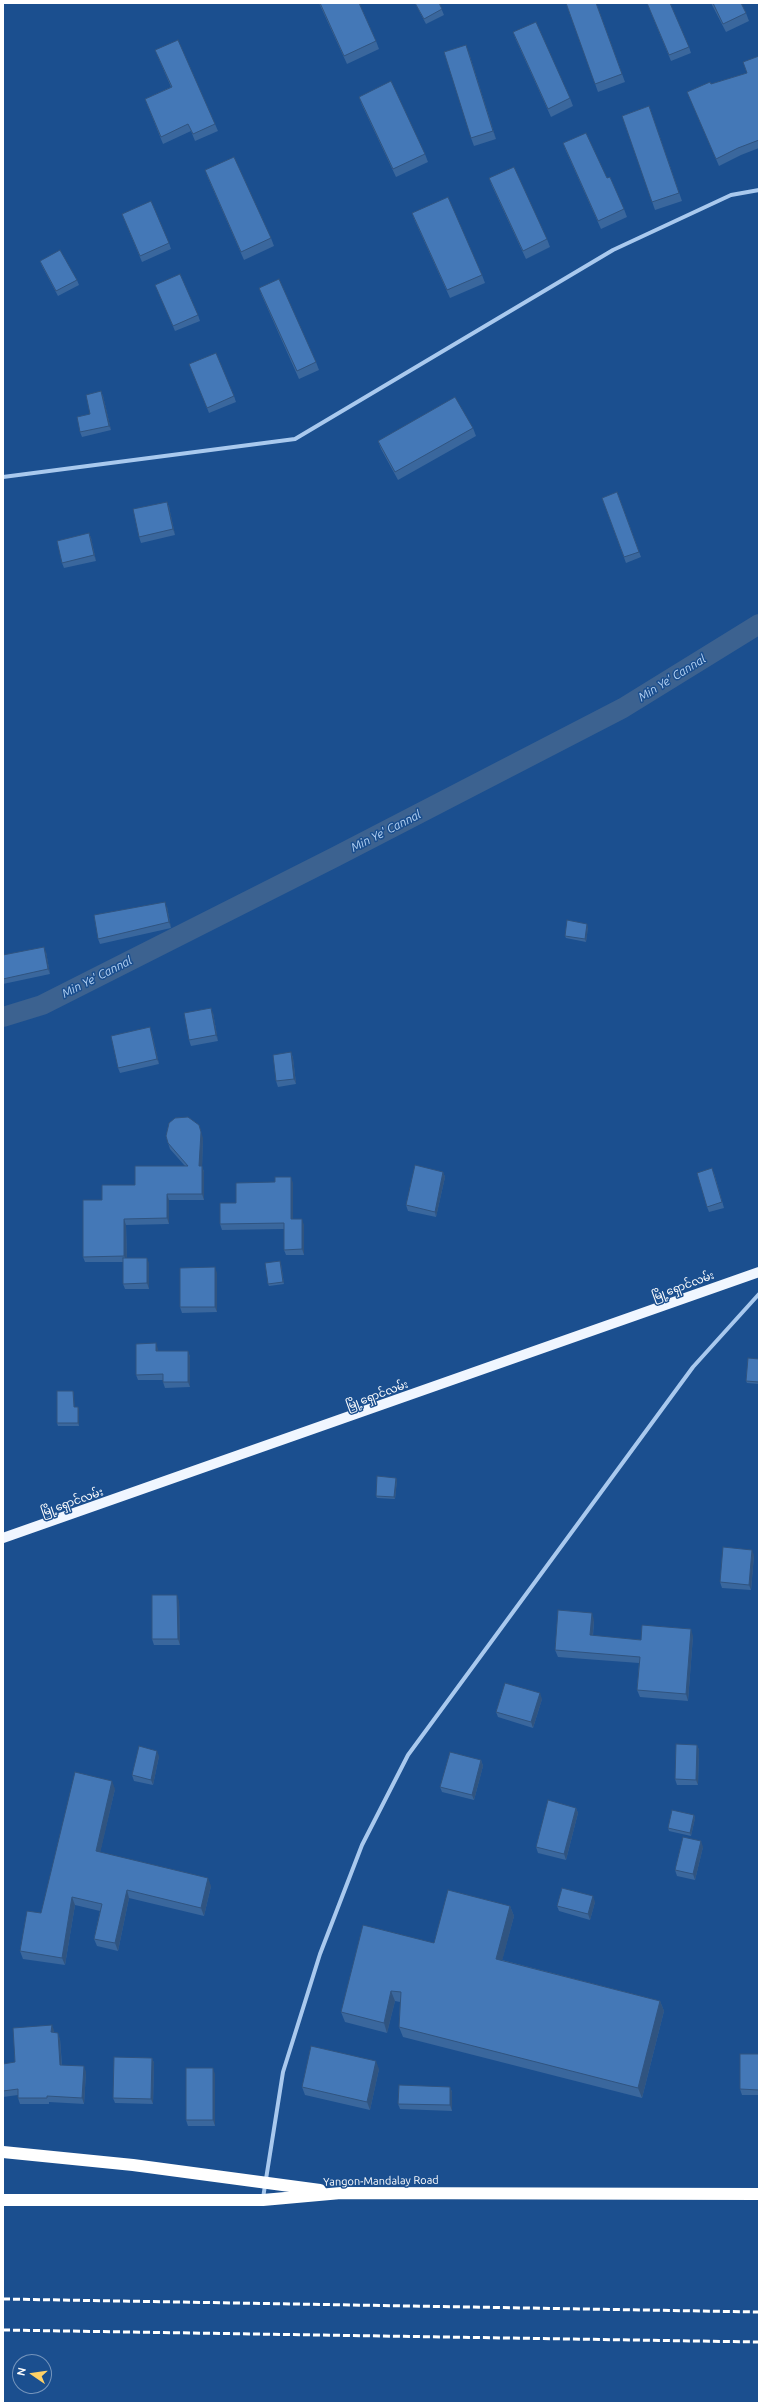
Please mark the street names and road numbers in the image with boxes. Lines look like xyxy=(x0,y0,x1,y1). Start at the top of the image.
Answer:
street label: မြို့ရှောင်လမ်း xyxy=(650,1269,716,1303)
street label: မြို့ရှောင်လမ်း xyxy=(344,1378,410,1412)
street label: မြို့ရှောင်လမ်း xyxy=(39,1485,105,1519)
street label: Yangon-Mandalay Road xyxy=(323,2173,439,2189)

